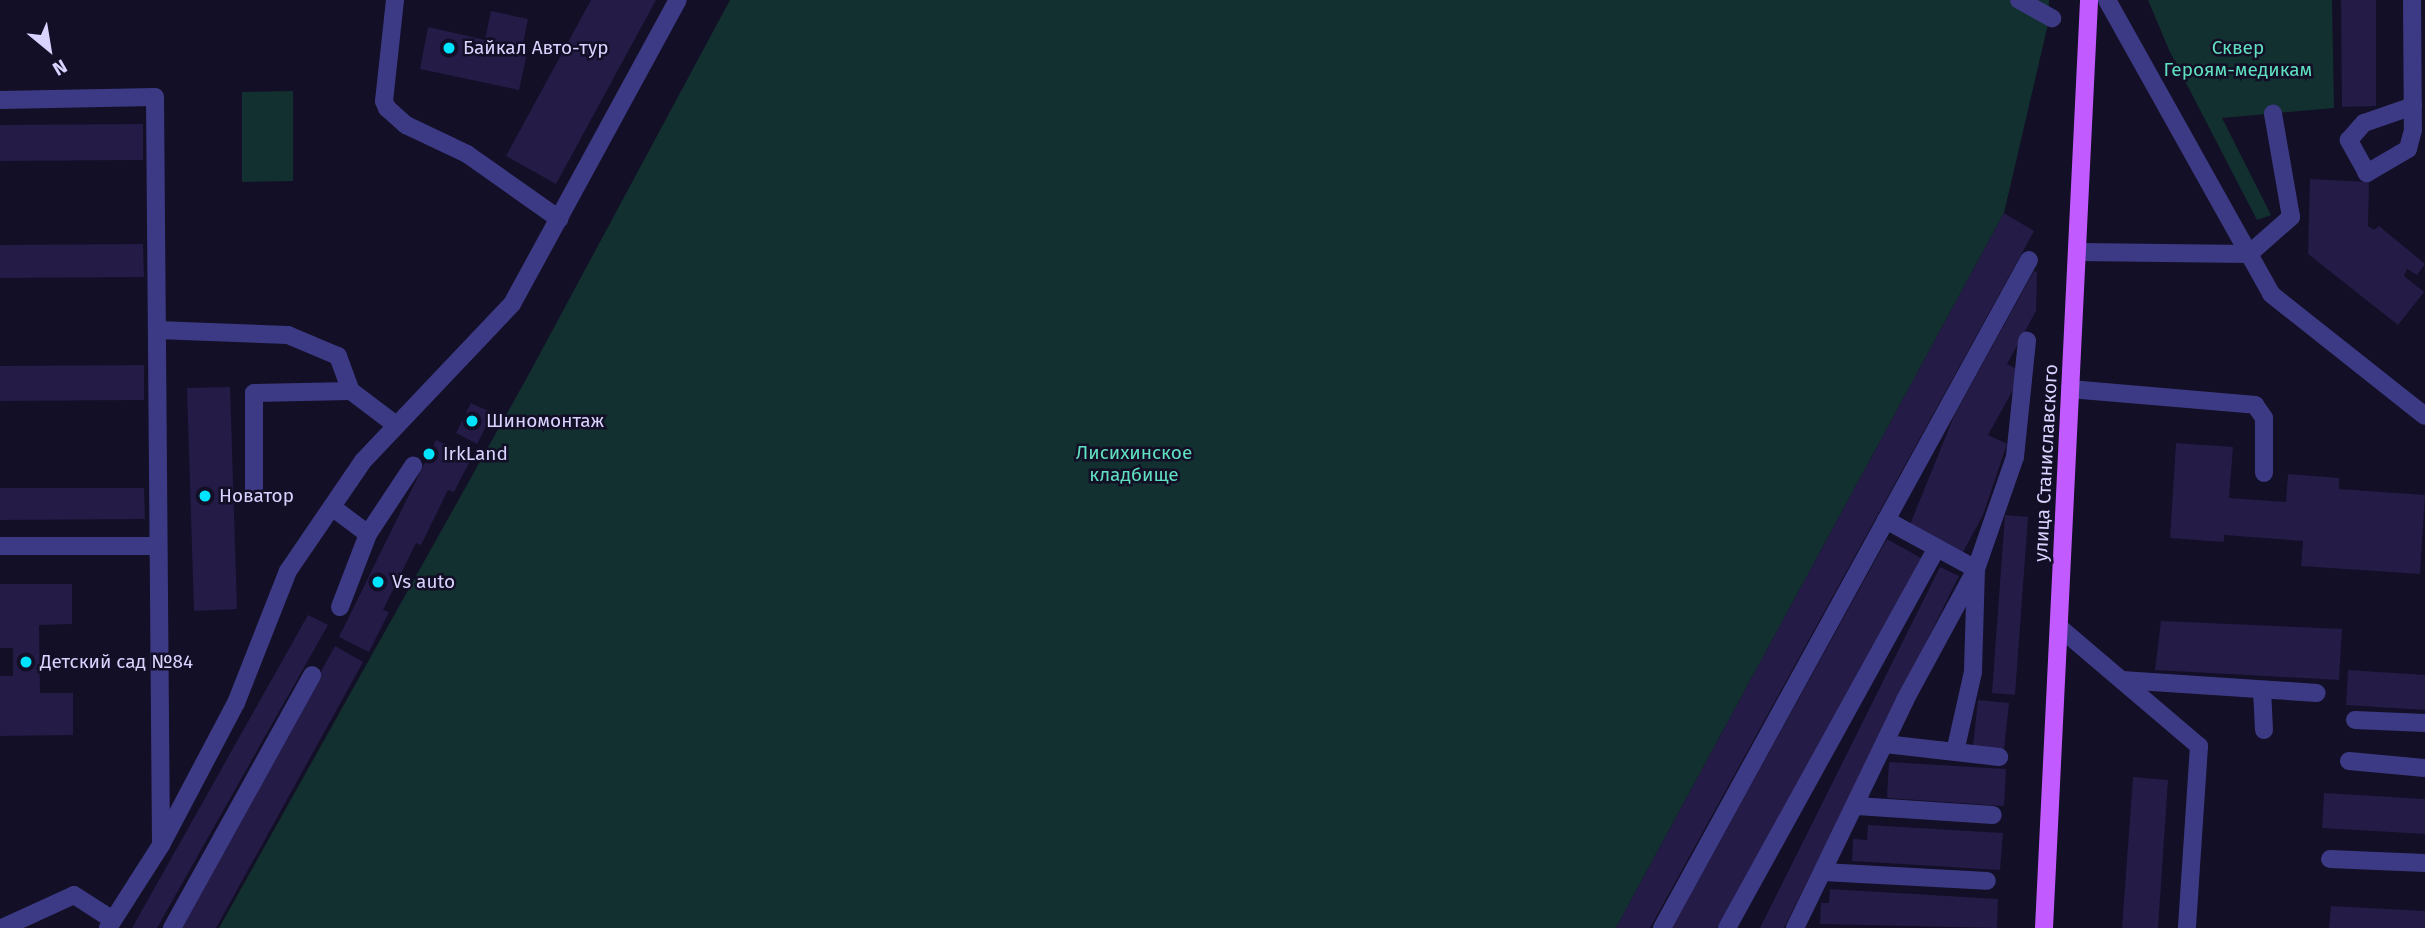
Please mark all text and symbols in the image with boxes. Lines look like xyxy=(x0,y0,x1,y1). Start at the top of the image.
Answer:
north arrow xyxy=(14,14,84,84)
place label: Байкал Авто-тур xyxy=(463,37,609,59)
park label: Сквер Героям-медикам xyxy=(2164,37,2312,81)
marker: Байкал Авто-тур xyxy=(441,40,457,56)
text: N xyxy=(49,55,71,81)
street label: улица Станиславского xyxy=(2029,363,2063,563)
place label: Шиномонтаж xyxy=(486,410,604,432)
marker: Шиномонтаж xyxy=(464,413,480,429)
park label: Лисихинское кладбище xyxy=(1076,442,1192,486)
place label: IrkLand xyxy=(443,443,508,465)
marker: IrkLand xyxy=(421,446,437,462)
place label: Новатор xyxy=(219,485,294,507)
marker: Новатор xyxy=(197,488,213,504)
place label: Vs auto xyxy=(392,571,455,593)
marker: Vs auto xyxy=(370,574,386,590)
place label: Детский сад №84 xyxy=(40,651,193,673)
marker: Детский сад №84 xyxy=(18,654,34,670)

